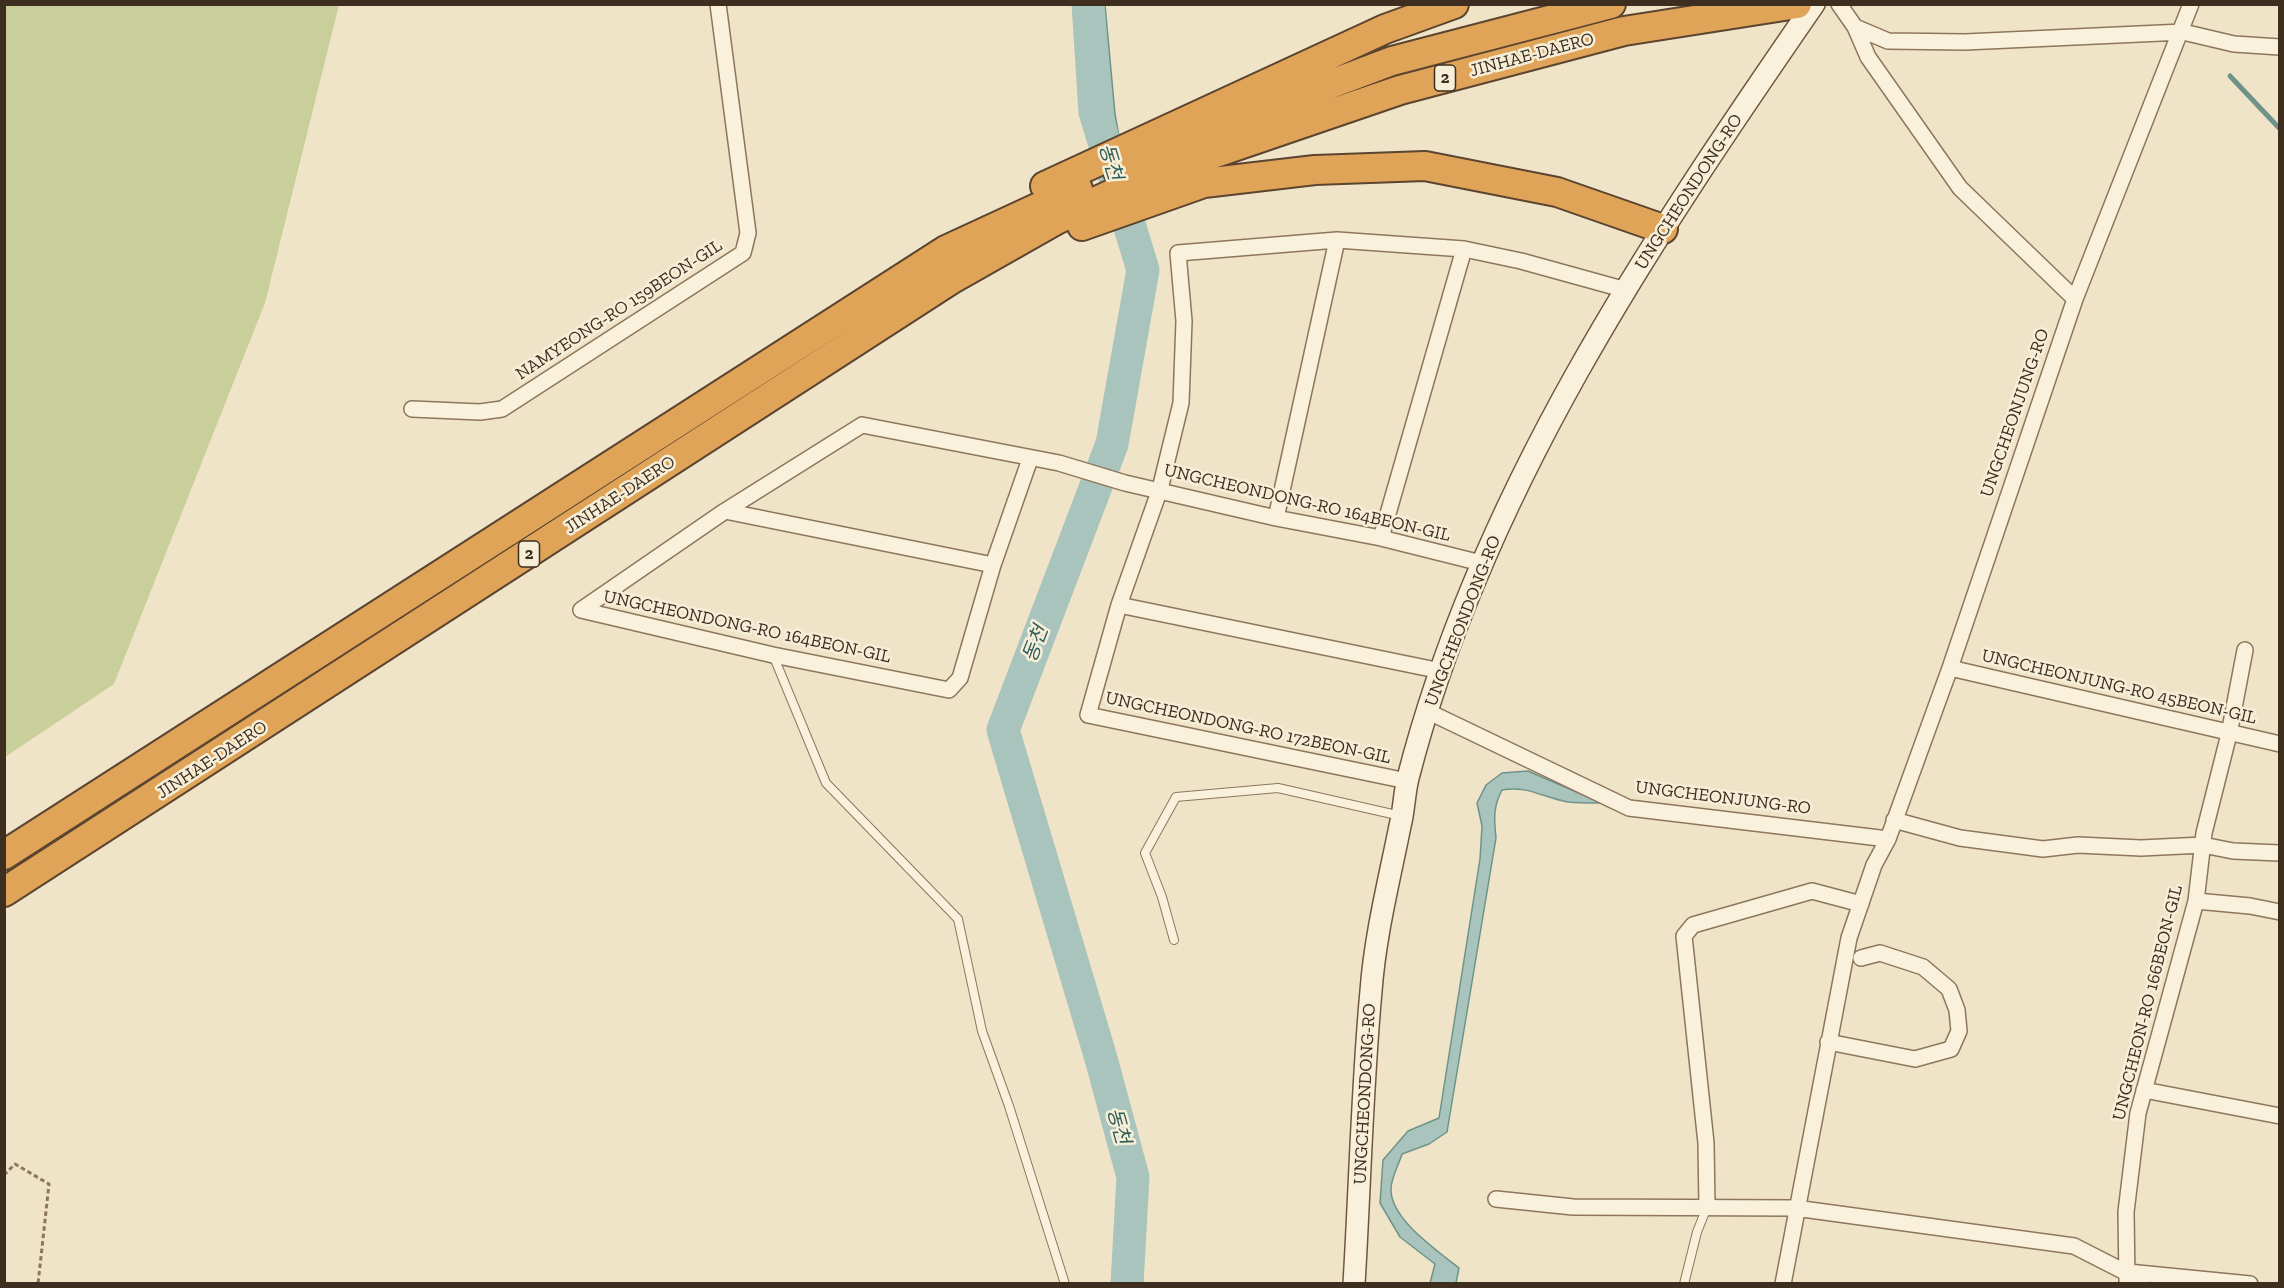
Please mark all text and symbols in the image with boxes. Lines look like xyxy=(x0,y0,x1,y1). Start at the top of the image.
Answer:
street label: JINHAE-DAERO xyxy=(1468,28,1596,82)
road number: 2 xyxy=(1434,65,1456,91)
street label: UNGCHEONDONG-RO xyxy=(1631,110,1747,274)
water label: 동천 xyxy=(1093,141,1127,183)
street label: NAMYEONG-RO 159BEON-GIL xyxy=(512,235,726,385)
street label: UNGCHEONJUNG-RO xyxy=(1976,326,2054,500)
street label: JINHAE-DAERO xyxy=(561,451,679,539)
street label: UNGCHEONDONG-RO 164BEON-GIL xyxy=(1162,459,1452,547)
street label: UNGCHEONDONG-RO xyxy=(1420,532,1506,710)
road number: 2 xyxy=(518,541,540,567)
street label: UNGCHEONDONG-RO 164BEON-GIL xyxy=(601,586,893,668)
water label: 동천 xyxy=(1018,623,1054,665)
street label: UNGCHEONJUNG-RO 45BEON-GIL xyxy=(1980,645,2258,729)
street label: UNGCHEONDONG-RO 172BEON-GIL xyxy=(1103,687,1393,769)
street label: JINHAE-DAERO xyxy=(153,716,271,804)
street label: UNGCHEONJUNG-RO xyxy=(1634,777,1812,819)
street label: UNGCHEON-RO 166BEON-GIL xyxy=(2108,883,2188,1123)
street label: UNGCHEONDONG-RO xyxy=(1349,1003,1381,1185)
water label: 동천 xyxy=(1101,1105,1135,1147)

